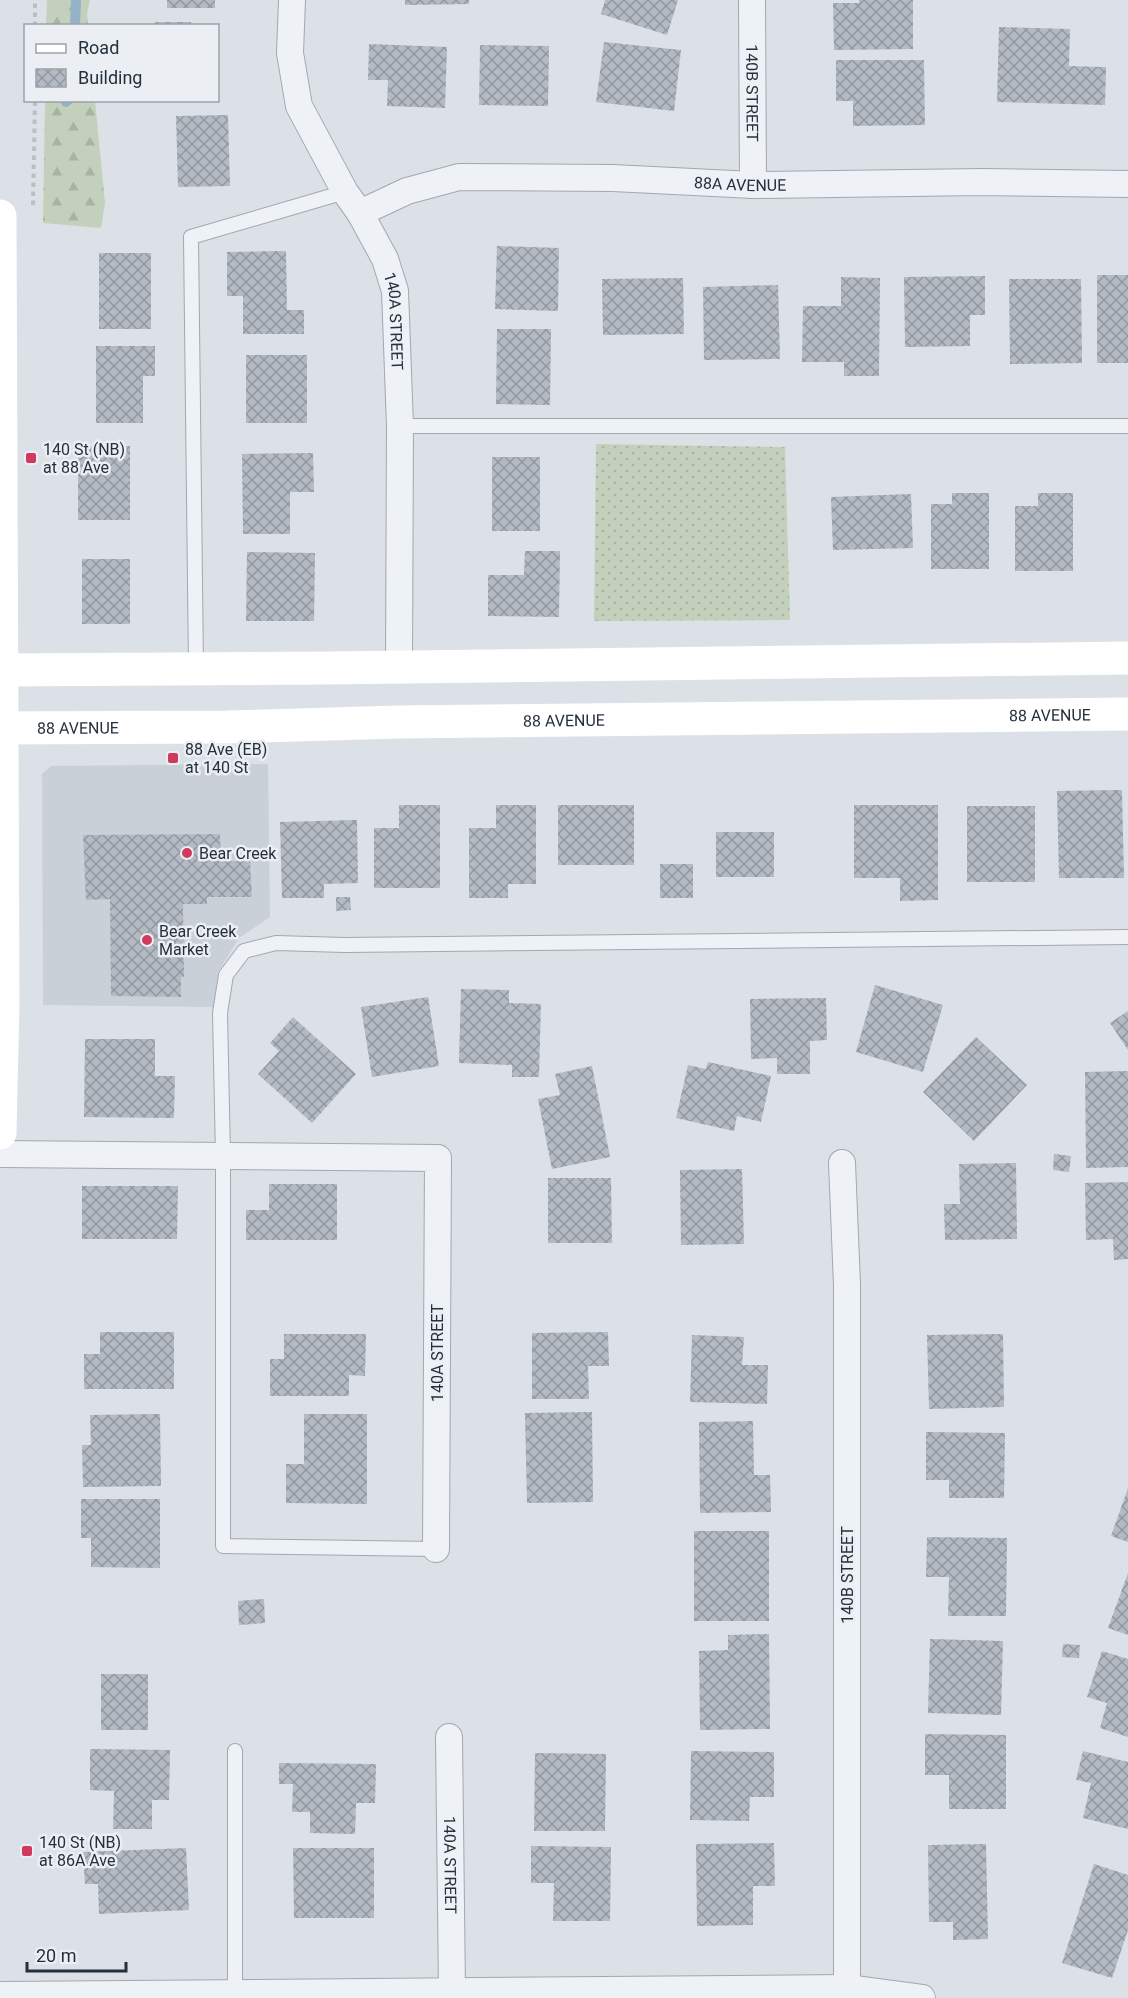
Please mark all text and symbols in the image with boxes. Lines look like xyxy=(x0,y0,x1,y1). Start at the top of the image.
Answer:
legend xyxy=(24,24,219,102)
text: Road xyxy=(78,37,119,58)
street label: 140B STREET xyxy=(743,44,762,142)
text: Building xyxy=(78,67,142,88)
street label: 88A AVENUE xyxy=(694,173,786,195)
street label: 140A STREET xyxy=(380,270,407,371)
place label: 140 St (NB) at 88 Ave xyxy=(43,440,125,477)
marker: 140 St (NB) at 88 Ave xyxy=(24,451,38,465)
street label: 88 AVENUE xyxy=(1009,705,1091,725)
street label: 88 AVENUE xyxy=(523,710,605,730)
street label: 88 AVENUE xyxy=(37,718,119,737)
place label: 88 Ave (EB) at 140 St xyxy=(185,740,267,777)
marker: 88 Ave (EB) at 140 St xyxy=(166,751,180,765)
place label: Bear Creek xyxy=(199,844,277,863)
marker: Bear Creek xyxy=(180,846,194,860)
place label: Bear Creek Market xyxy=(159,922,237,959)
marker: Bear Creek Market xyxy=(140,933,154,947)
street label: 140A STREET xyxy=(428,1303,447,1402)
street label: 140B STREET xyxy=(838,1526,857,1624)
street label: 140A STREET xyxy=(440,1816,461,1915)
place label: 140 St (NB) at 86A Ave xyxy=(39,1833,121,1870)
marker: 140 St (NB) at 86A Ave xyxy=(20,1844,34,1858)
scale bar xyxy=(27,1935,126,1973)
text: 20 m xyxy=(36,1945,76,1966)

